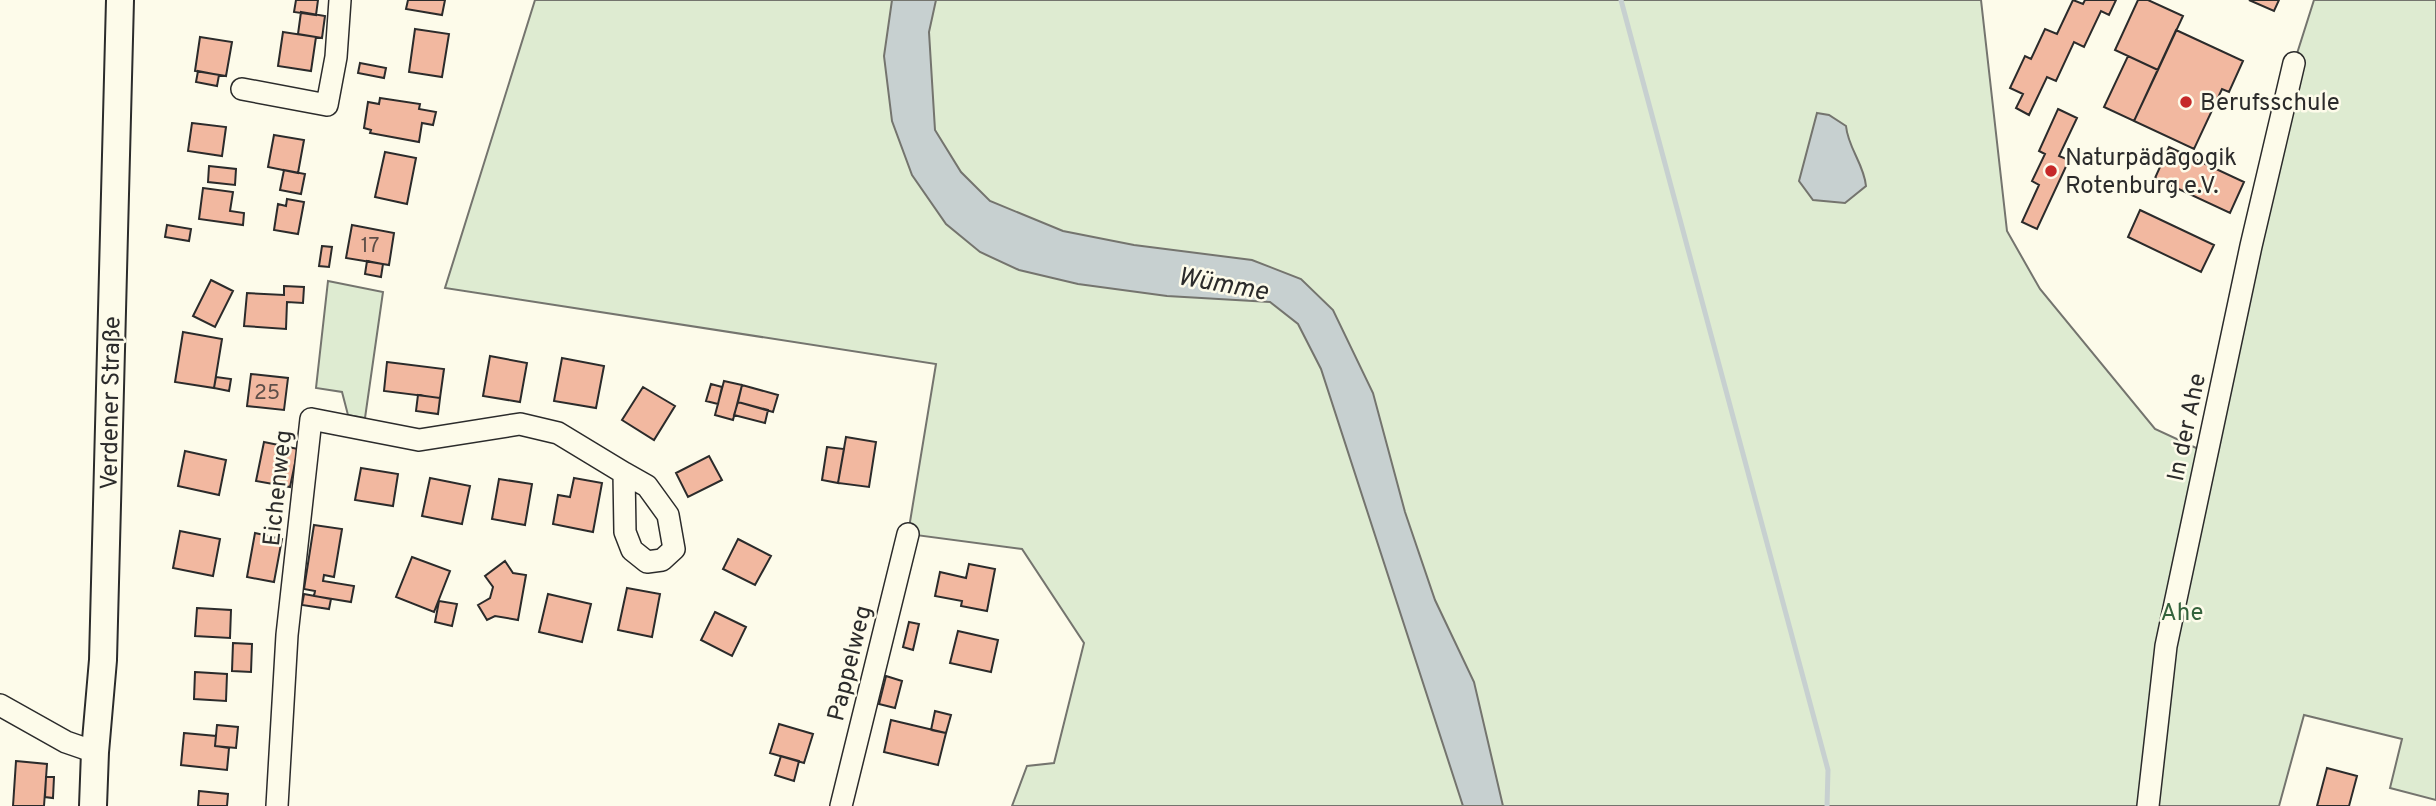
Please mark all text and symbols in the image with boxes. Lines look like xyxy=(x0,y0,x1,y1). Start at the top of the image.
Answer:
place label: Berufsschule xyxy=(2200,89,2340,119)
marker: Berufsschule xyxy=(2178,94,2194,110)
place label: Naturpädagogik Rotenburg e.V. xyxy=(2065,144,2237,202)
marker: Naturpädagogik Rotenburg e.V. xyxy=(2043,163,2059,179)
house number: 17 xyxy=(361,233,379,260)
water label: Wümme xyxy=(1175,261,1271,310)
street label: Verdener Straße xyxy=(95,316,129,490)
street label: In der Ahe xyxy=(2162,371,2214,484)
house number: 25 xyxy=(254,380,280,407)
street label: Eichenweg xyxy=(258,429,300,548)
park label: Ahe xyxy=(2160,599,2204,629)
street label: Pappelweg xyxy=(822,603,880,724)

